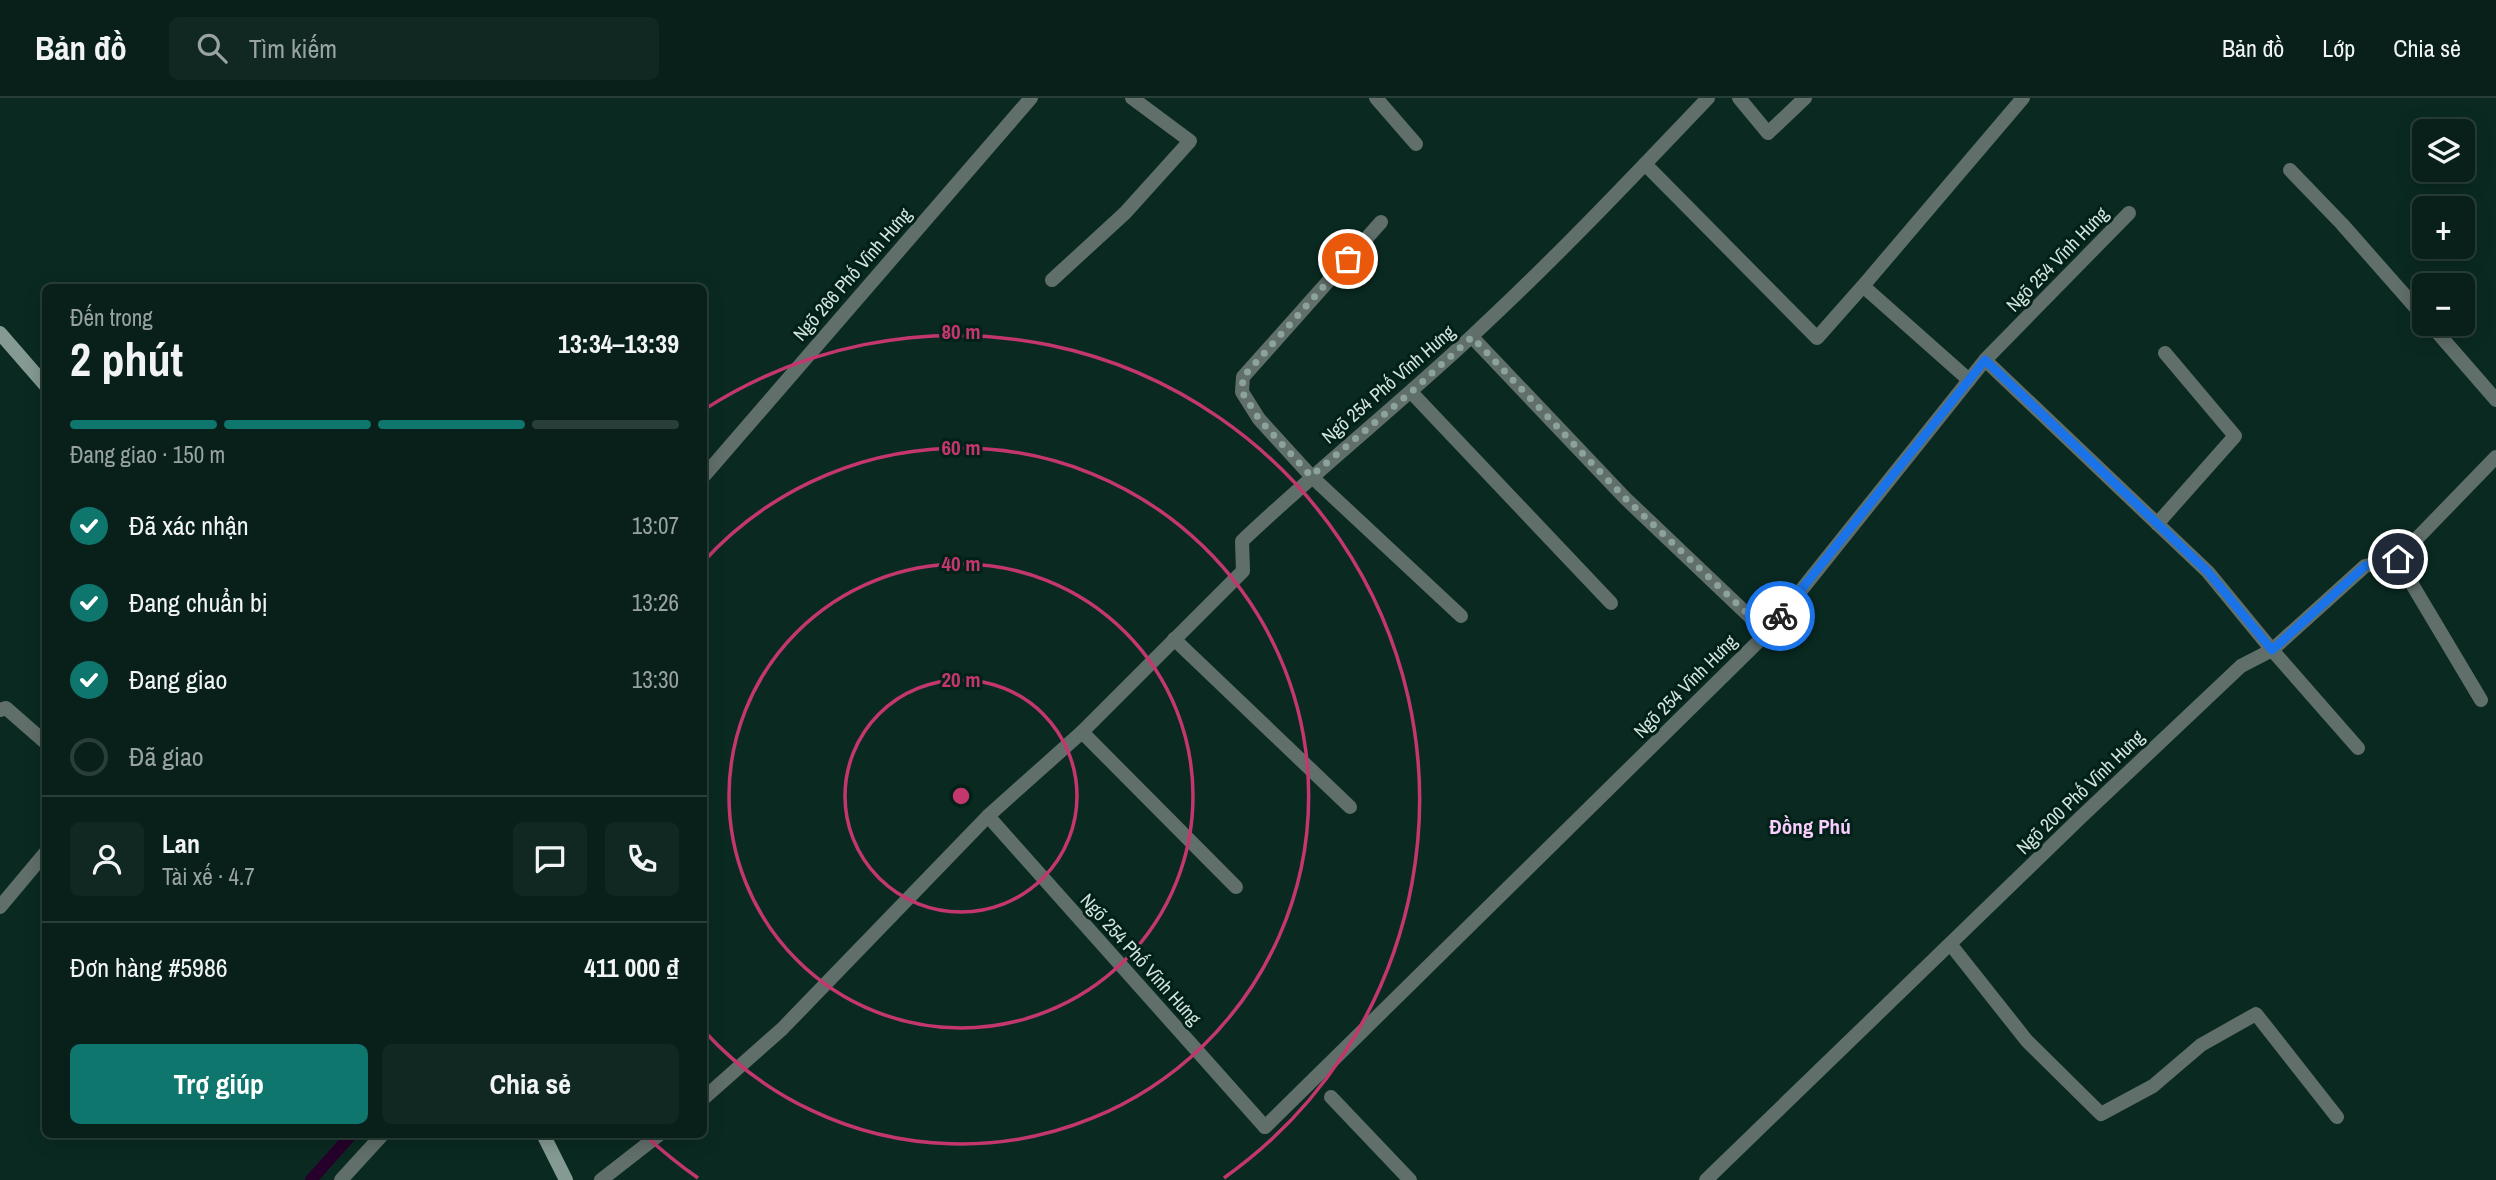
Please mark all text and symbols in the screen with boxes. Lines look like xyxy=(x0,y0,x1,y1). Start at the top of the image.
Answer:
search box xyxy=(169,17,659,80)
text: Bản đồ xyxy=(35,26,127,70)
icon: search xyxy=(193,29,231,67)
text: Tìm kiếm xyxy=(249,31,337,66)
text: Bản đồ xyxy=(2222,32,2284,64)
text: Lớp xyxy=(2322,32,2355,64)
text: Chia sẻ xyxy=(2393,32,2461,64)
map controls xyxy=(2412,119,2475,336)
button: layers xyxy=(2412,119,2475,182)
button: + xyxy=(2412,196,2475,259)
street label: Ngõ 254 Vĩnh Hưng xyxy=(2000,201,2114,317)
street label: Ngõ 266 Phố Vĩnh Hưng xyxy=(787,202,917,346)
pin xyxy=(1318,229,1378,289)
icon: bag xyxy=(1329,240,1367,278)
button: − xyxy=(2412,273,2475,336)
text: Đến trong xyxy=(70,302,153,333)
text: 80 m xyxy=(941,317,981,346)
street label: Ngõ 254 Phố Vĩnh Hưng xyxy=(1316,319,1460,449)
text: 13:34–13:39 xyxy=(558,326,679,361)
text: 2 phút xyxy=(70,328,183,390)
text: 60 m xyxy=(941,433,981,462)
text: Đang giao · 150 m xyxy=(70,439,225,470)
icon: check xyxy=(70,507,108,545)
text: Đã xác nhận xyxy=(129,508,249,543)
text: 13:07 xyxy=(632,510,679,541)
pin xyxy=(2368,529,2428,589)
icon: home xyxy=(2379,540,2417,578)
text: 40 m xyxy=(941,549,981,578)
courier xyxy=(1745,581,1815,651)
icon: check xyxy=(70,584,108,622)
text: Đang chuẩn bị xyxy=(129,585,268,620)
text: 13:26 xyxy=(632,587,679,618)
icon: bike xyxy=(1761,597,1799,635)
street label: Ngõ 254 Vĩnh Hưng xyxy=(1628,628,1743,743)
icon: check xyxy=(70,661,108,699)
text: Đang giao xyxy=(129,662,227,697)
text: 13:30 xyxy=(632,664,679,695)
text: 20 m xyxy=(941,665,981,694)
street label: Ngõ 200 Phố Vĩnh Hưng xyxy=(2010,724,2150,860)
text: Đã giao xyxy=(129,739,204,774)
centre of rings xyxy=(949,784,973,808)
district label: Đồng Phú xyxy=(1769,812,1851,841)
button: person xyxy=(70,822,144,896)
button: chat xyxy=(513,822,587,896)
button: phone xyxy=(605,822,679,896)
text: Lan xyxy=(162,826,200,861)
text: Tài xế · 4.7 xyxy=(162,861,255,892)
street label: Ngõ 254 Phố Vĩnh Hưng xyxy=(1075,888,1207,1031)
text: Đơn hàng #5986 xyxy=(70,950,228,985)
text: 411 000 ₫ xyxy=(584,950,679,985)
button: Trợ giúp xyxy=(70,1044,368,1124)
button: Chia sẻ xyxy=(382,1044,679,1124)

